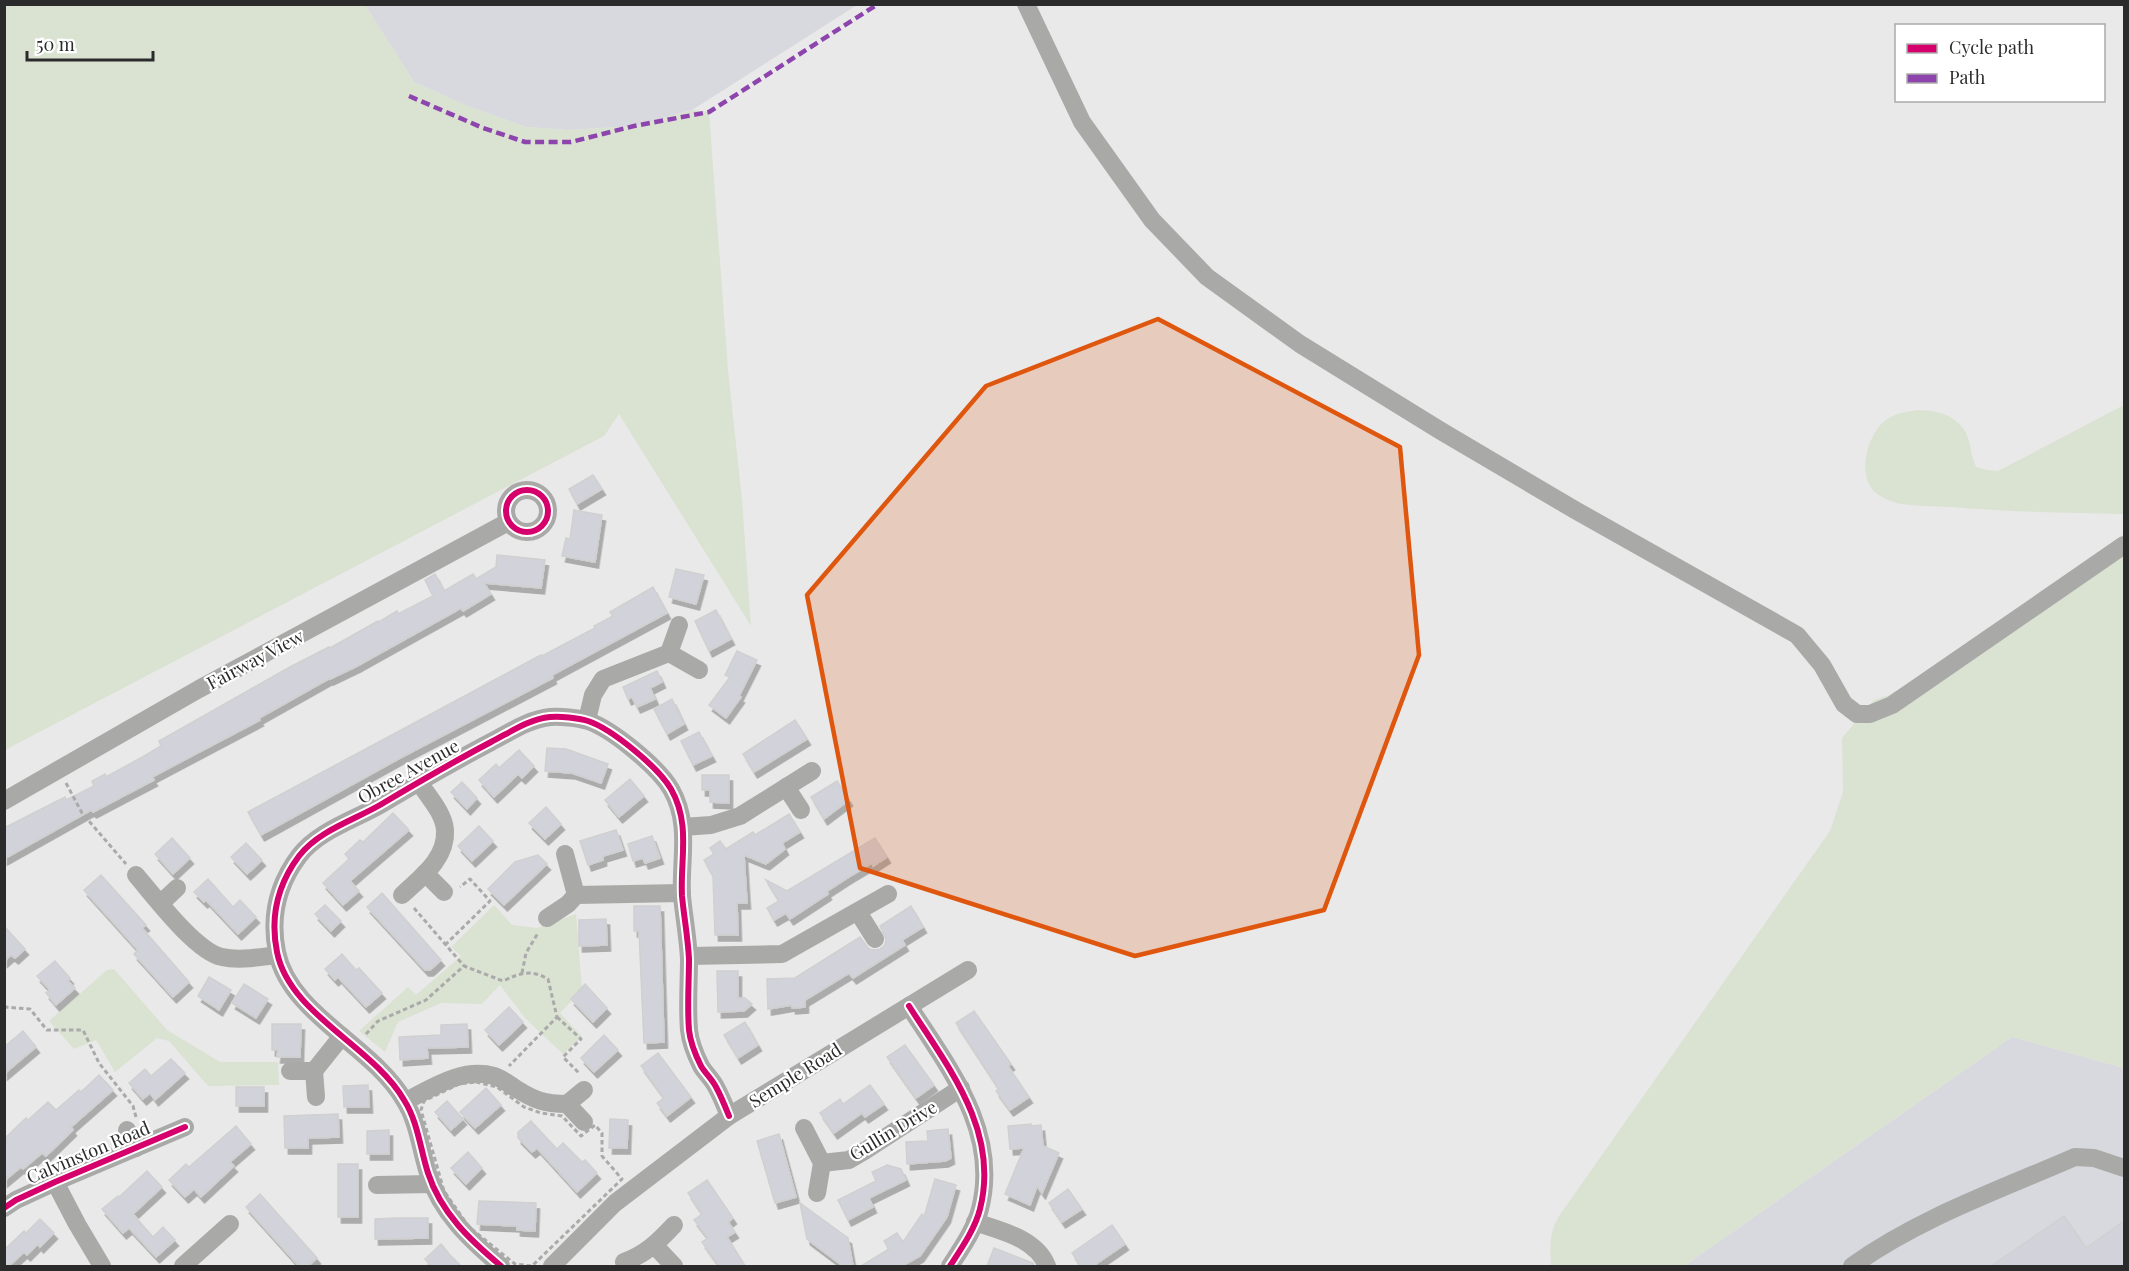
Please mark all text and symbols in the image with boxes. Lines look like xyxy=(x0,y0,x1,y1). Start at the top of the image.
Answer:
scale bar xyxy=(27,24,153,62)
legend xyxy=(1895,24,2105,102)
text: 50 m xyxy=(36,32,75,56)
text: Cycle path xyxy=(1949,35,2034,59)
text: Path xyxy=(1949,65,1986,89)
street label: Fairway View xyxy=(202,623,308,695)
street label: Obree Avenue xyxy=(353,733,463,809)
street label: Semple Road xyxy=(744,1037,846,1113)
street label: Gullin Drive xyxy=(845,1094,941,1166)
street label: Calvinston Road xyxy=(23,1115,154,1189)

